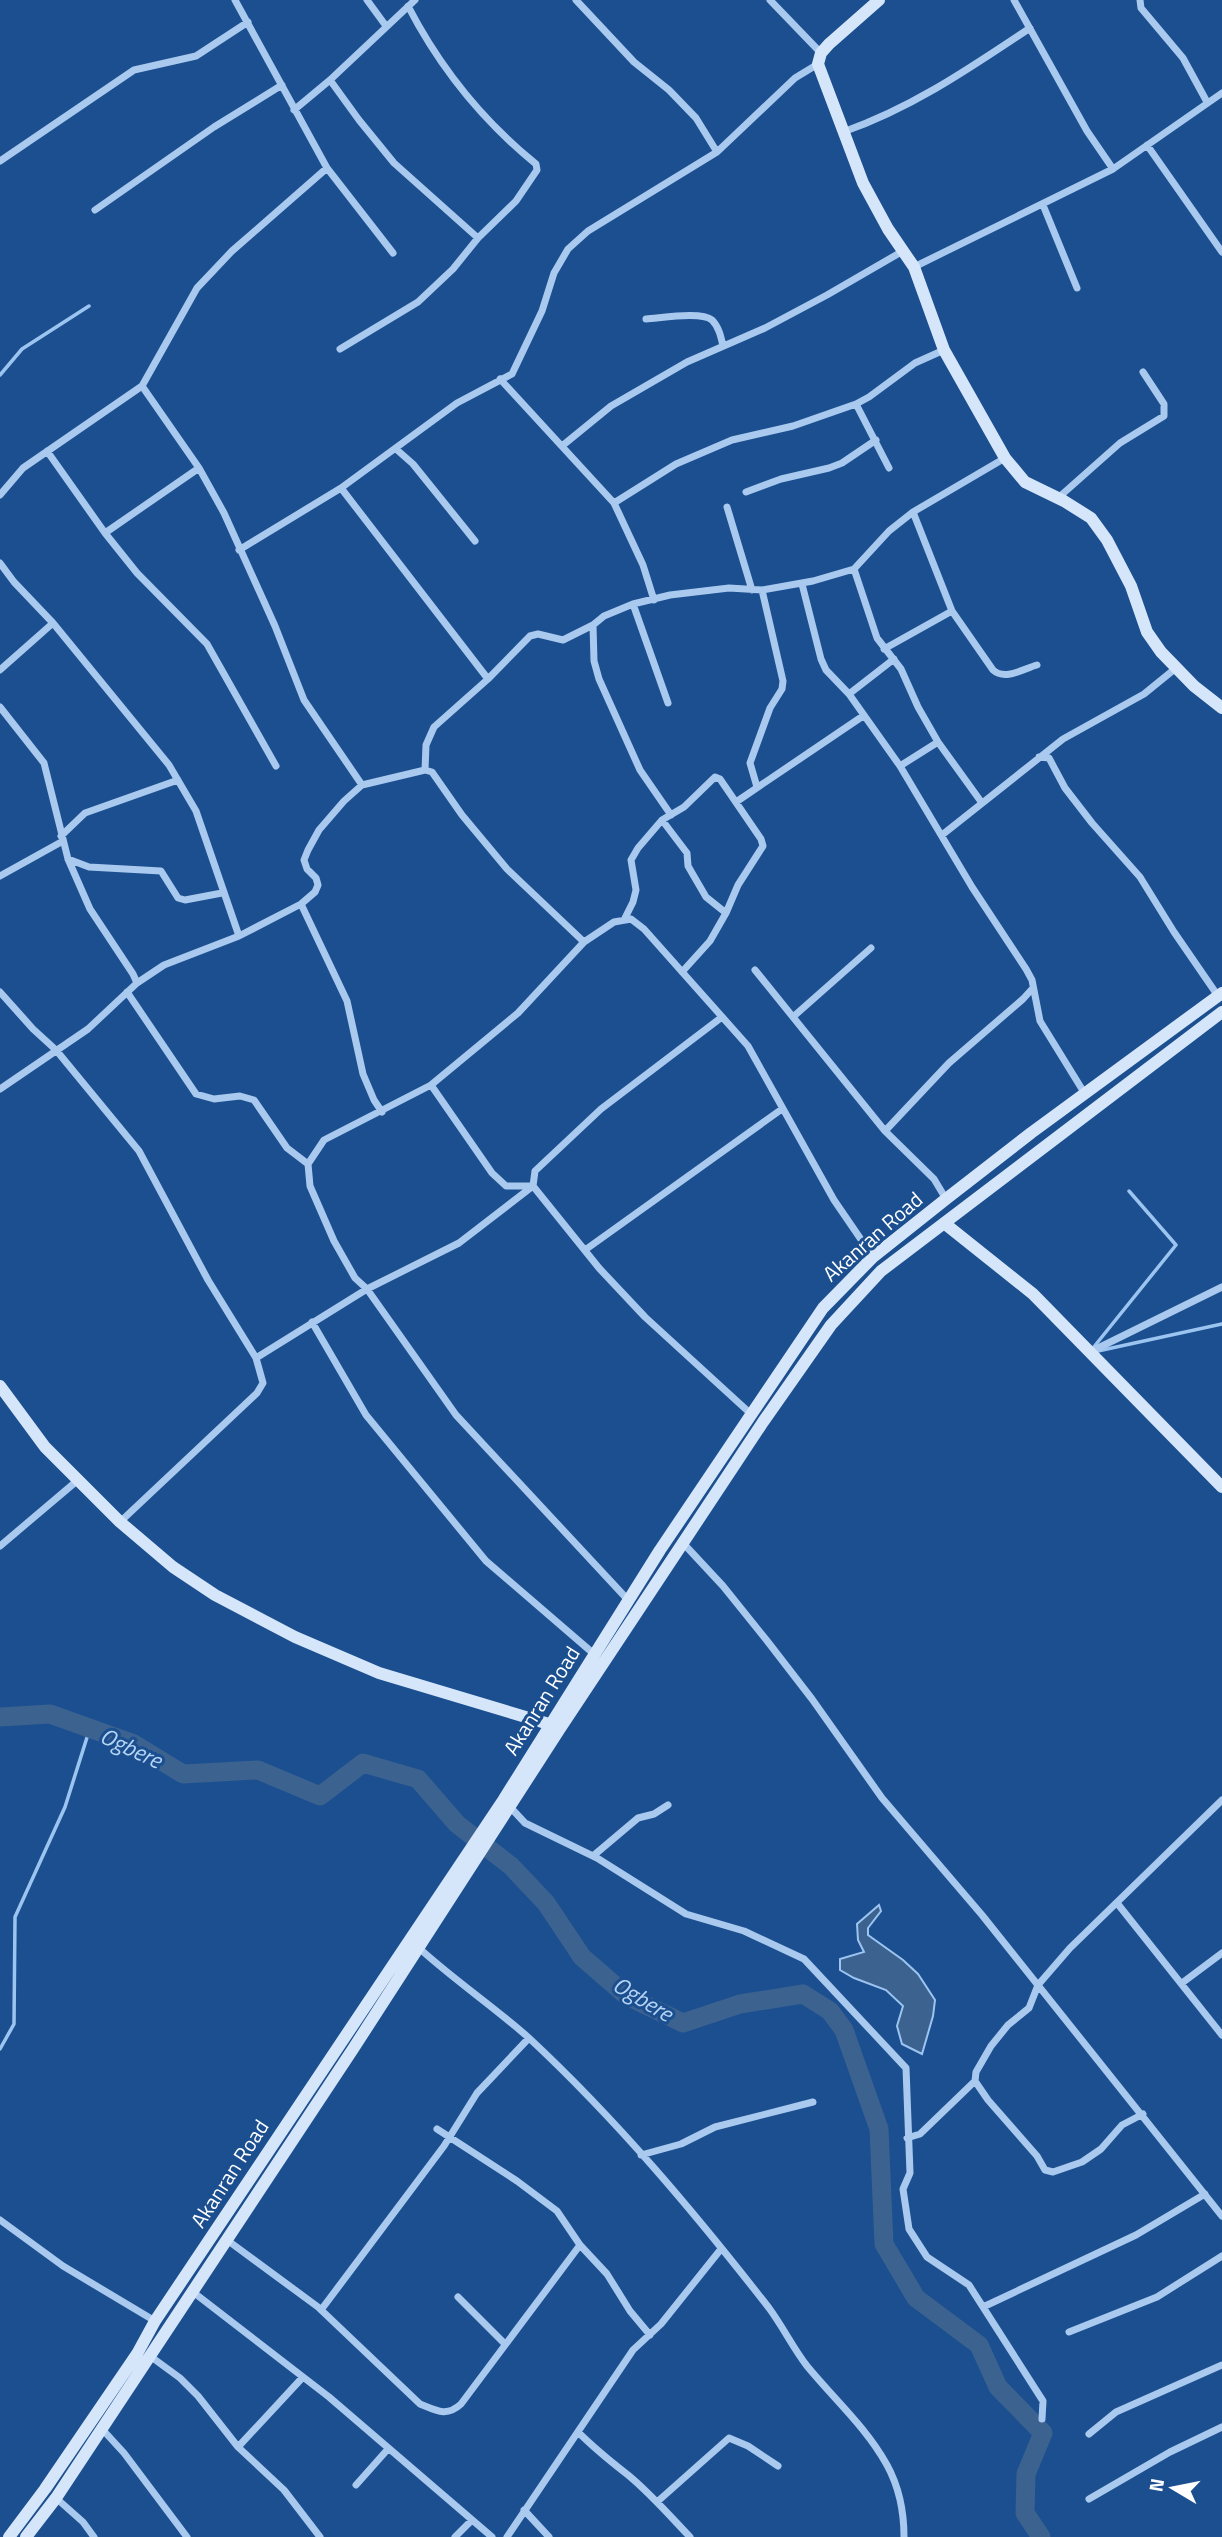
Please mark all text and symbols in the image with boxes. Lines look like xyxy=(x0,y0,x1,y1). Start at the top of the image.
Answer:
street label: Akanran Road xyxy=(815,1184,929,1289)
street label: Akanran Road xyxy=(495,1640,587,1761)
water label: Ogbere xyxy=(94,1718,169,1778)
water label: Ogbere xyxy=(606,1967,681,2031)
street label: Akanran Road xyxy=(182,2113,276,2234)
north arrow xyxy=(1138,2453,1208,2523)
text: N xyxy=(1140,2476,1171,2494)

